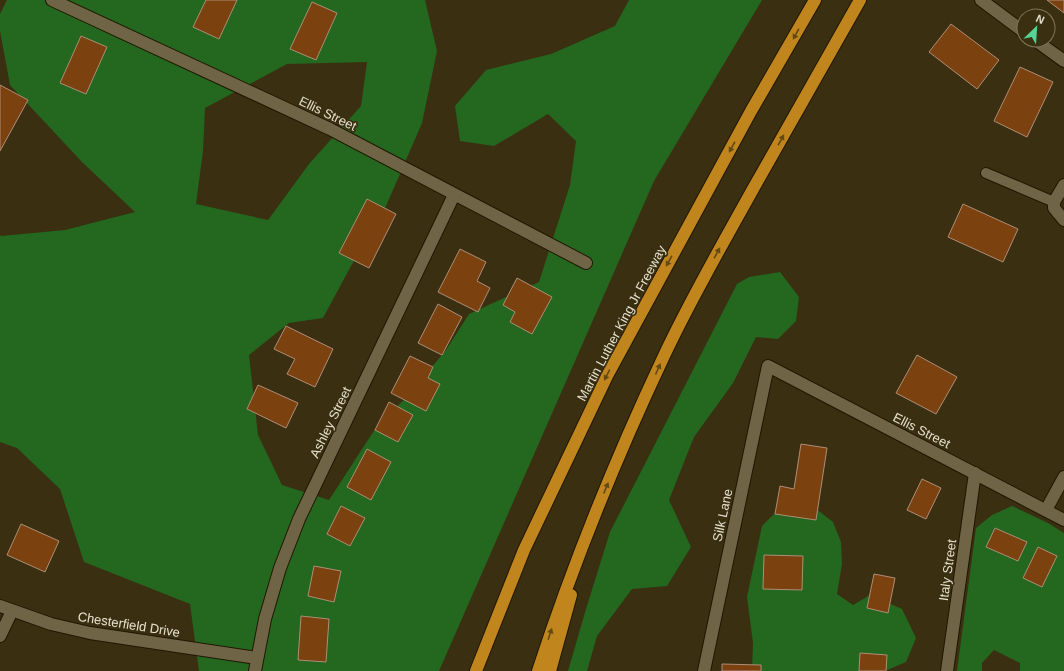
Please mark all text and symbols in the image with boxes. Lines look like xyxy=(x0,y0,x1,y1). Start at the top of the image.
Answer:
north arrow xyxy=(1016,8,1056,48)
text: N xyxy=(1034,12,1046,26)
one-way arrow xyxy=(793,28,799,40)
street label: Ellis Street xyxy=(297,93,359,134)
one-way arrow xyxy=(777,134,784,146)
one-way arrow xyxy=(728,141,735,153)
street label: Martin Luther King Jr Freeway xyxy=(574,242,669,404)
one-way arrow xyxy=(714,247,721,259)
one-way arrow xyxy=(666,255,672,267)
one-way arrow xyxy=(655,363,661,375)
one-way arrow xyxy=(604,370,611,381)
street label: Ashley Street xyxy=(307,384,354,460)
street label: Ellis Street xyxy=(891,410,953,451)
one-way arrow xyxy=(603,482,609,493)
street label: Silk Lane xyxy=(710,487,735,543)
street label: Italy Street xyxy=(936,538,959,602)
street label: Chesterfield Drive xyxy=(77,609,181,640)
one-way arrow xyxy=(547,628,553,640)

